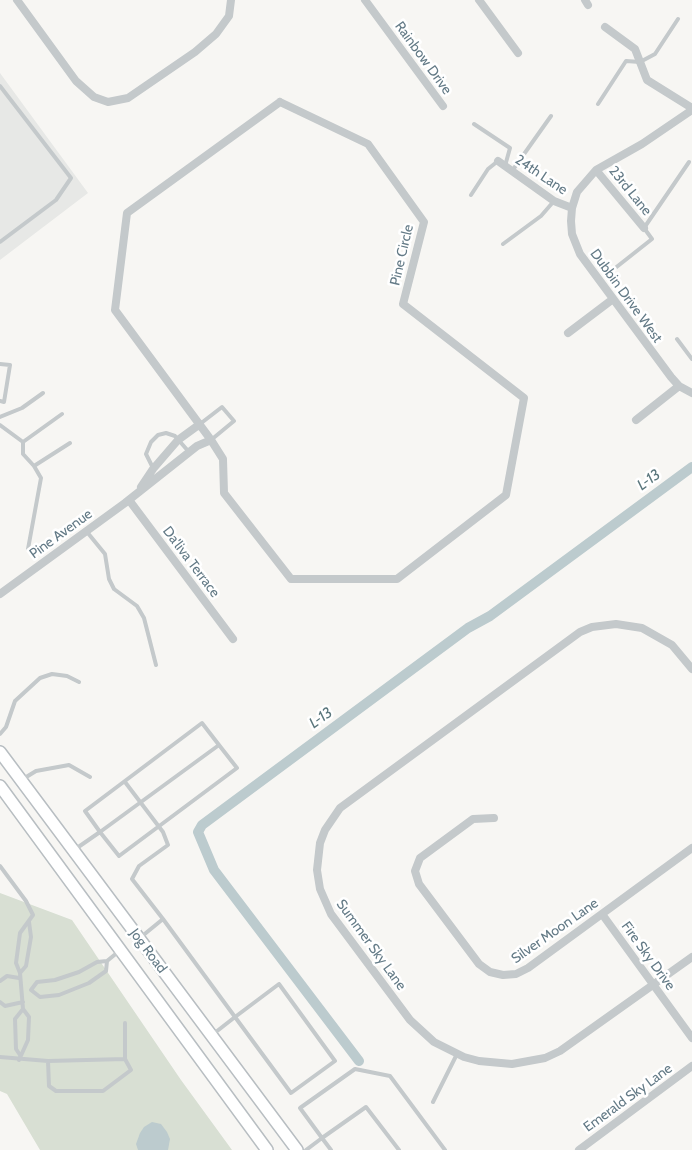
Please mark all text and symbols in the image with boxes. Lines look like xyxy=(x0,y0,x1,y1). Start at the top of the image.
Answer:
street label: Rainbow Drive xyxy=(391,18,455,98)
street label: 24th Lane xyxy=(512,151,570,199)
street label: 23rd Lane xyxy=(605,163,655,219)
street label: Pine Circle xyxy=(387,223,417,287)
street label: Dubbin Drive West xyxy=(586,246,666,346)
water label: L-13 xyxy=(634,466,664,494)
street label: Pine Avenue xyxy=(26,506,96,562)
street label: Da'liva Terrace xyxy=(159,523,223,601)
water label: L-13 xyxy=(306,704,336,732)
street label: Silver Moon Lane xyxy=(508,895,602,967)
street label: Summer Sky Lane xyxy=(332,896,410,994)
street label: Fire Sky Drive xyxy=(617,918,679,994)
street label: Jog Road xyxy=(126,925,170,977)
street label: Emerald Sky Lane xyxy=(580,1060,676,1136)

